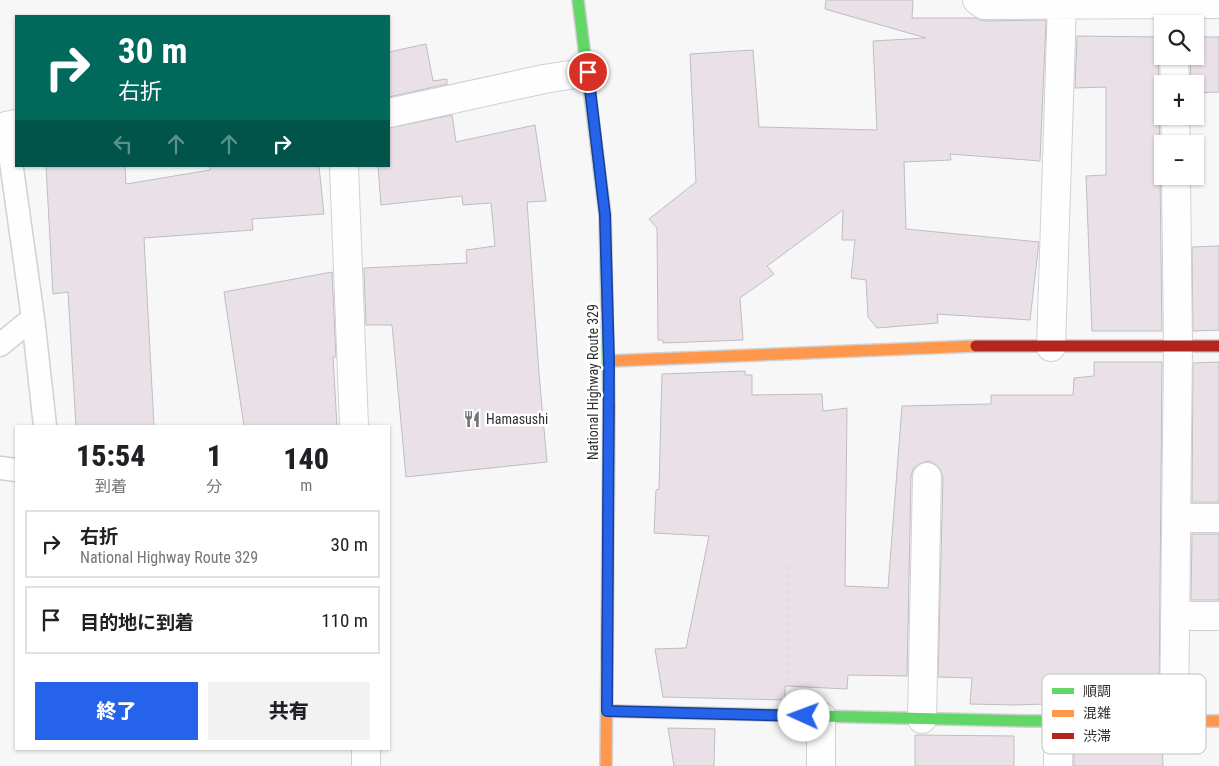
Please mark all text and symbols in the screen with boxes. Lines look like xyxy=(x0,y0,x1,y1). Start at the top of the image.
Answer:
map controls xyxy=(1154,15,1204,185)
button: search xyxy=(1154,15,1204,65)
text: 30 m xyxy=(118,31,187,72)
icon: right xyxy=(35,35,100,100)
pin xyxy=(567,51,609,93)
icon: arrive xyxy=(574,58,602,86)
button: + xyxy=(1154,75,1204,125)
text: 右折 xyxy=(118,79,162,104)
icon: left xyxy=(109,130,137,158)
icon: ahead xyxy=(162,130,190,158)
icon: ahead xyxy=(215,130,243,158)
icon: right xyxy=(268,130,296,158)
button: − xyxy=(1154,135,1204,185)
street label: National Highway Route 329 xyxy=(585,304,601,460)
restaurant icon: Hamasushi xyxy=(462,409,482,429)
place label: Hamasushi xyxy=(486,411,548,427)
text: 15:54 xyxy=(76,438,145,473)
text: 1 xyxy=(207,438,222,473)
text: 140 xyxy=(283,441,329,476)
text: m xyxy=(300,476,312,495)
text: 到着 xyxy=(95,477,127,496)
text: 分 xyxy=(206,477,222,496)
text: 右折 xyxy=(80,525,118,548)
icon: right xyxy=(37,530,65,558)
text: 30 m xyxy=(331,533,368,556)
text: National Highway Route 329 xyxy=(80,548,258,567)
icon: arrive xyxy=(37,606,65,634)
text: 110 m xyxy=(321,609,368,632)
text: 目的地に到着 xyxy=(80,611,194,634)
legend xyxy=(1042,674,1206,754)
button: 終了 xyxy=(35,682,198,740)
button: 共有 xyxy=(208,682,370,740)
text: 順調 xyxy=(1083,683,1111,699)
position arrow xyxy=(777,689,829,741)
text: 混雑 xyxy=(1083,705,1111,721)
text: 渋滞 xyxy=(1083,728,1111,744)

